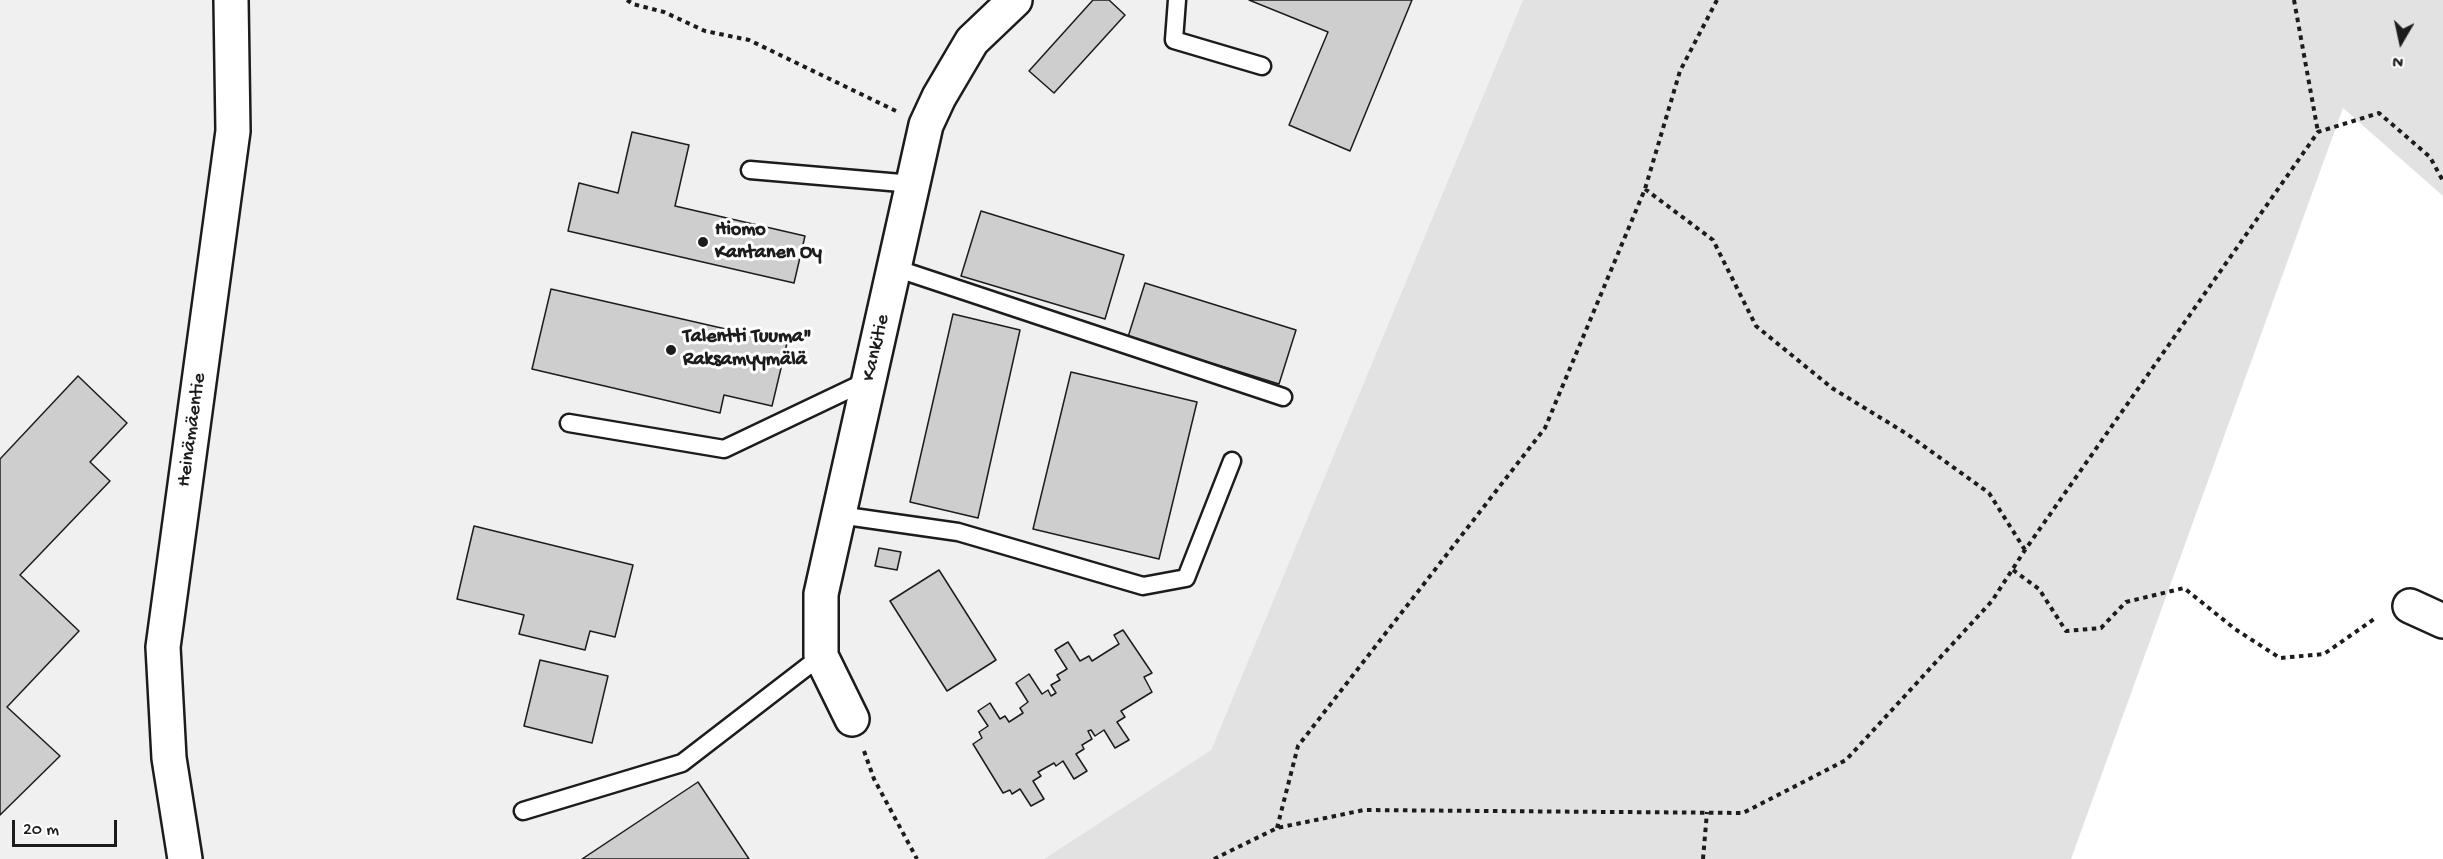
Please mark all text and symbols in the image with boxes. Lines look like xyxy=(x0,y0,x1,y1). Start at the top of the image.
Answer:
north arrow xyxy=(2371,12,2431,72)
text: N xyxy=(2391,50,2405,70)
place label: Hiomo Kantanen Oy xyxy=(715,219,822,266)
marker: Hiomo Kantanen Oy xyxy=(696,235,710,249)
street label: Kankitie xyxy=(858,312,896,384)
place label: Talentti Tuuma" Raksamyymälä xyxy=(683,326,811,373)
marker: Talentti Tuuma" Raksamyymälä xyxy=(664,343,678,357)
street label: Heinämäentie xyxy=(173,372,213,488)
scale bar xyxy=(15,808,120,846)
text: 20 m xyxy=(23,820,59,841)

